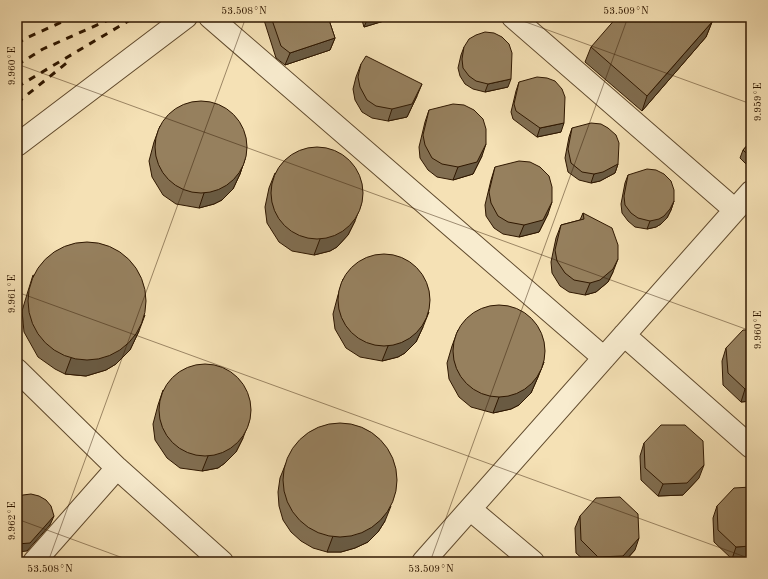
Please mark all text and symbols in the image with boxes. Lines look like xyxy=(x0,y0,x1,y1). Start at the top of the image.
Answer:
text: 53.508°N xyxy=(221,6,267,16)
text: 53.509°N xyxy=(603,6,649,16)
text: 9.960°E xyxy=(7,47,17,85)
text: 9.959°E xyxy=(753,83,763,121)
text: 9.961°E xyxy=(7,275,17,313)
text: 9.960°E xyxy=(753,311,763,349)
text: 9.962°E xyxy=(7,502,17,540)
text: 53.508°N xyxy=(27,564,73,574)
text: 53.509°N xyxy=(408,564,454,574)

